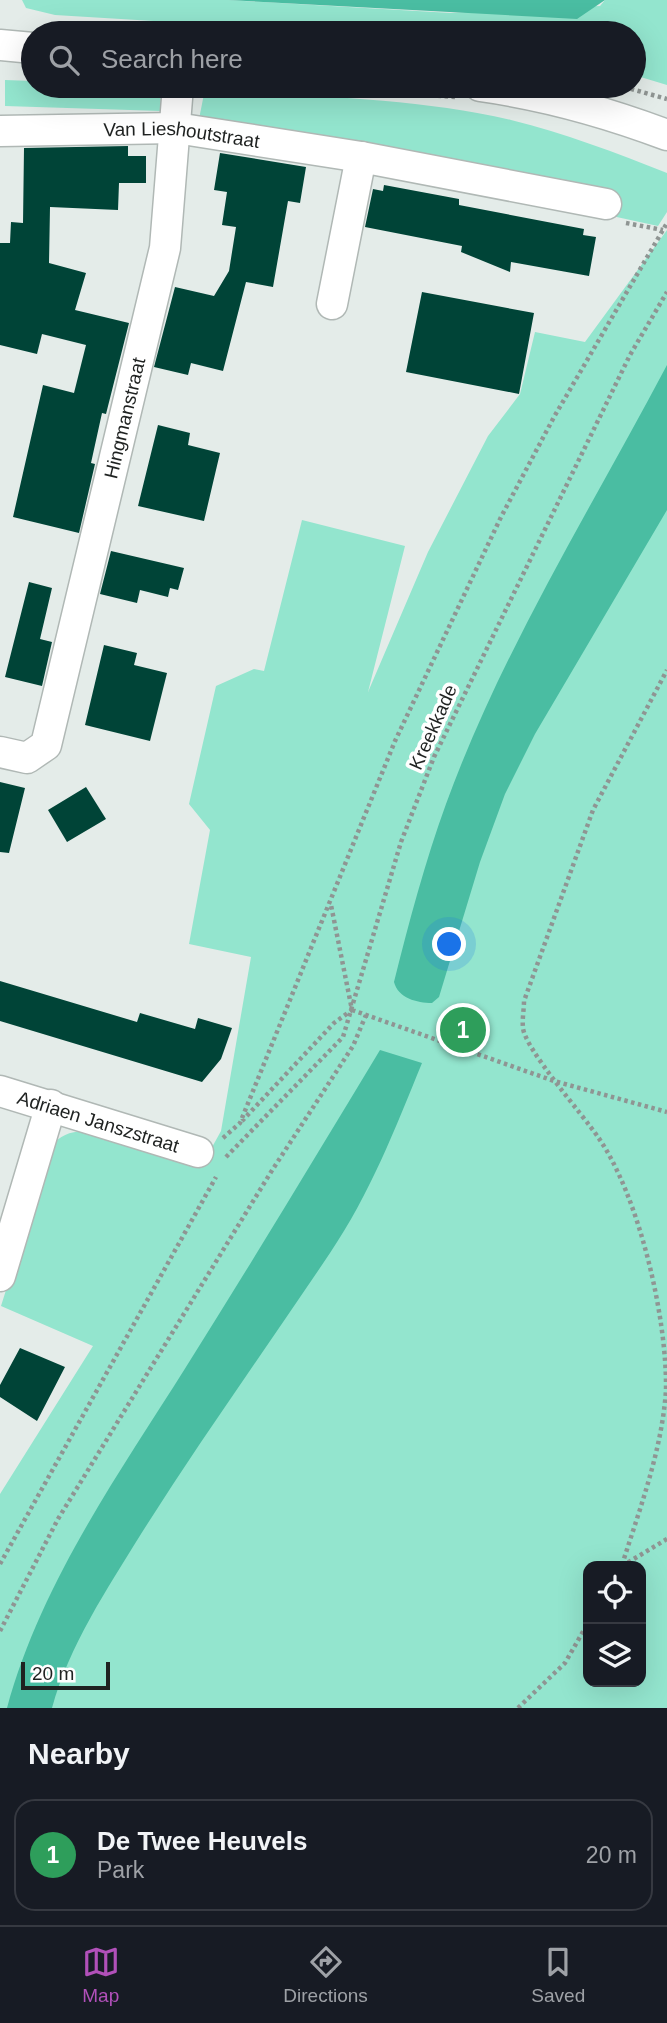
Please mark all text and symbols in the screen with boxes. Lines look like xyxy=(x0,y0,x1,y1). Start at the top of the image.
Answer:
search box xyxy=(21,21,646,98)
icon: search xyxy=(45,41,83,79)
text: Search here xyxy=(101,44,243,74)
street label: Van Lieshoutstraat xyxy=(103,118,262,152)
street label: Hingmanstraat xyxy=(100,355,149,480)
street label: Kreekkade xyxy=(405,681,461,773)
your location xyxy=(432,927,466,961)
pin: 1 xyxy=(440,1004,486,1056)
street label: Adriaen Janszstraat xyxy=(15,1087,183,1156)
map controls xyxy=(583,1561,646,1687)
button: locate xyxy=(583,1561,646,1624)
button: layers xyxy=(583,1624,646,1687)
scale bar xyxy=(21,1659,110,1691)
text: 20 m xyxy=(32,1663,74,1684)
text: Nearby xyxy=(28,1737,130,1770)
text: De Twee Heuvels xyxy=(97,1826,308,1856)
text: 1 xyxy=(47,1842,59,1868)
text: 20 m xyxy=(586,1842,637,1868)
text: Park xyxy=(97,1857,144,1883)
tab: Map xyxy=(82,1943,120,2007)
tab: Directions xyxy=(283,1943,368,2007)
tab: Saved xyxy=(531,1943,585,2007)

